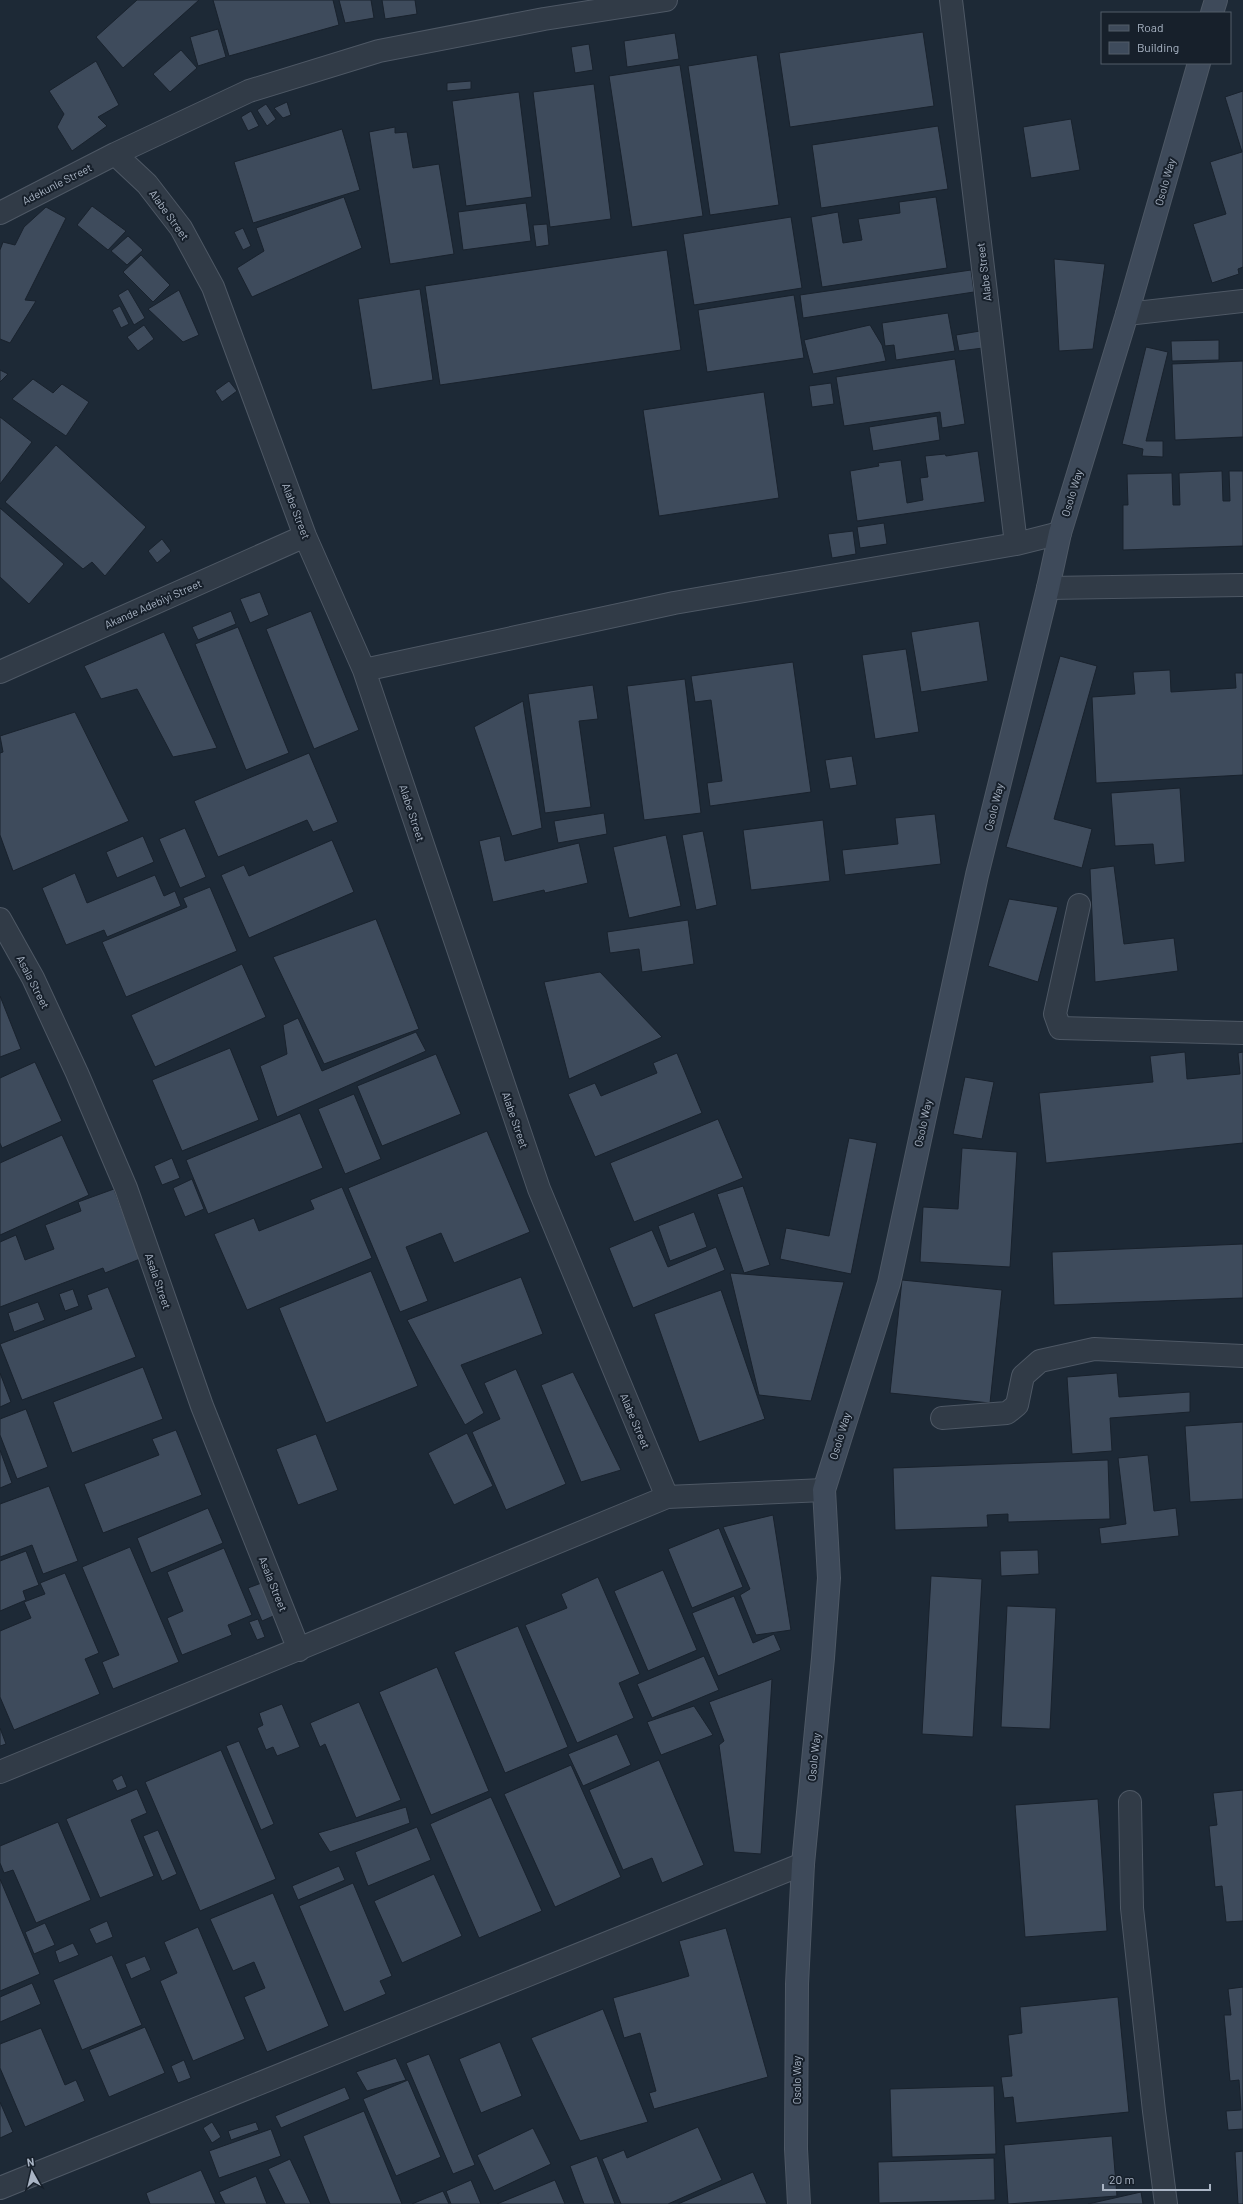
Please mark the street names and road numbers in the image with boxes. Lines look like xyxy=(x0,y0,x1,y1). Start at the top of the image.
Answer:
street label: Osolo Way xyxy=(1152,157,1177,207)
street label: Adekunle Street xyxy=(20,160,94,207)
street label: Alabe Street xyxy=(147,187,192,242)
street label: Alabe Street xyxy=(973,242,994,302)
street label: Osolo Way xyxy=(1058,468,1085,518)
street label: Alabe Street xyxy=(280,481,313,541)
street label: Akande Adebiyi Street xyxy=(102,576,203,631)
street label: Osolo Way xyxy=(981,782,1006,832)
street label: Alabe Street xyxy=(397,783,428,843)
street label: Asala Street xyxy=(14,953,52,1011)
street label: Alabe Street xyxy=(500,1090,531,1150)
street label: Osolo Way xyxy=(911,1098,934,1148)
street label: Asala Street xyxy=(143,1251,174,1310)
street label: Alabe Street xyxy=(618,1391,653,1450)
street label: Osolo Way xyxy=(826,1411,853,1461)
street label: Asala Street xyxy=(257,1554,290,1613)
street label: Osolo Way xyxy=(804,1732,823,1782)
street label: Osolo Way xyxy=(790,2056,803,2104)

